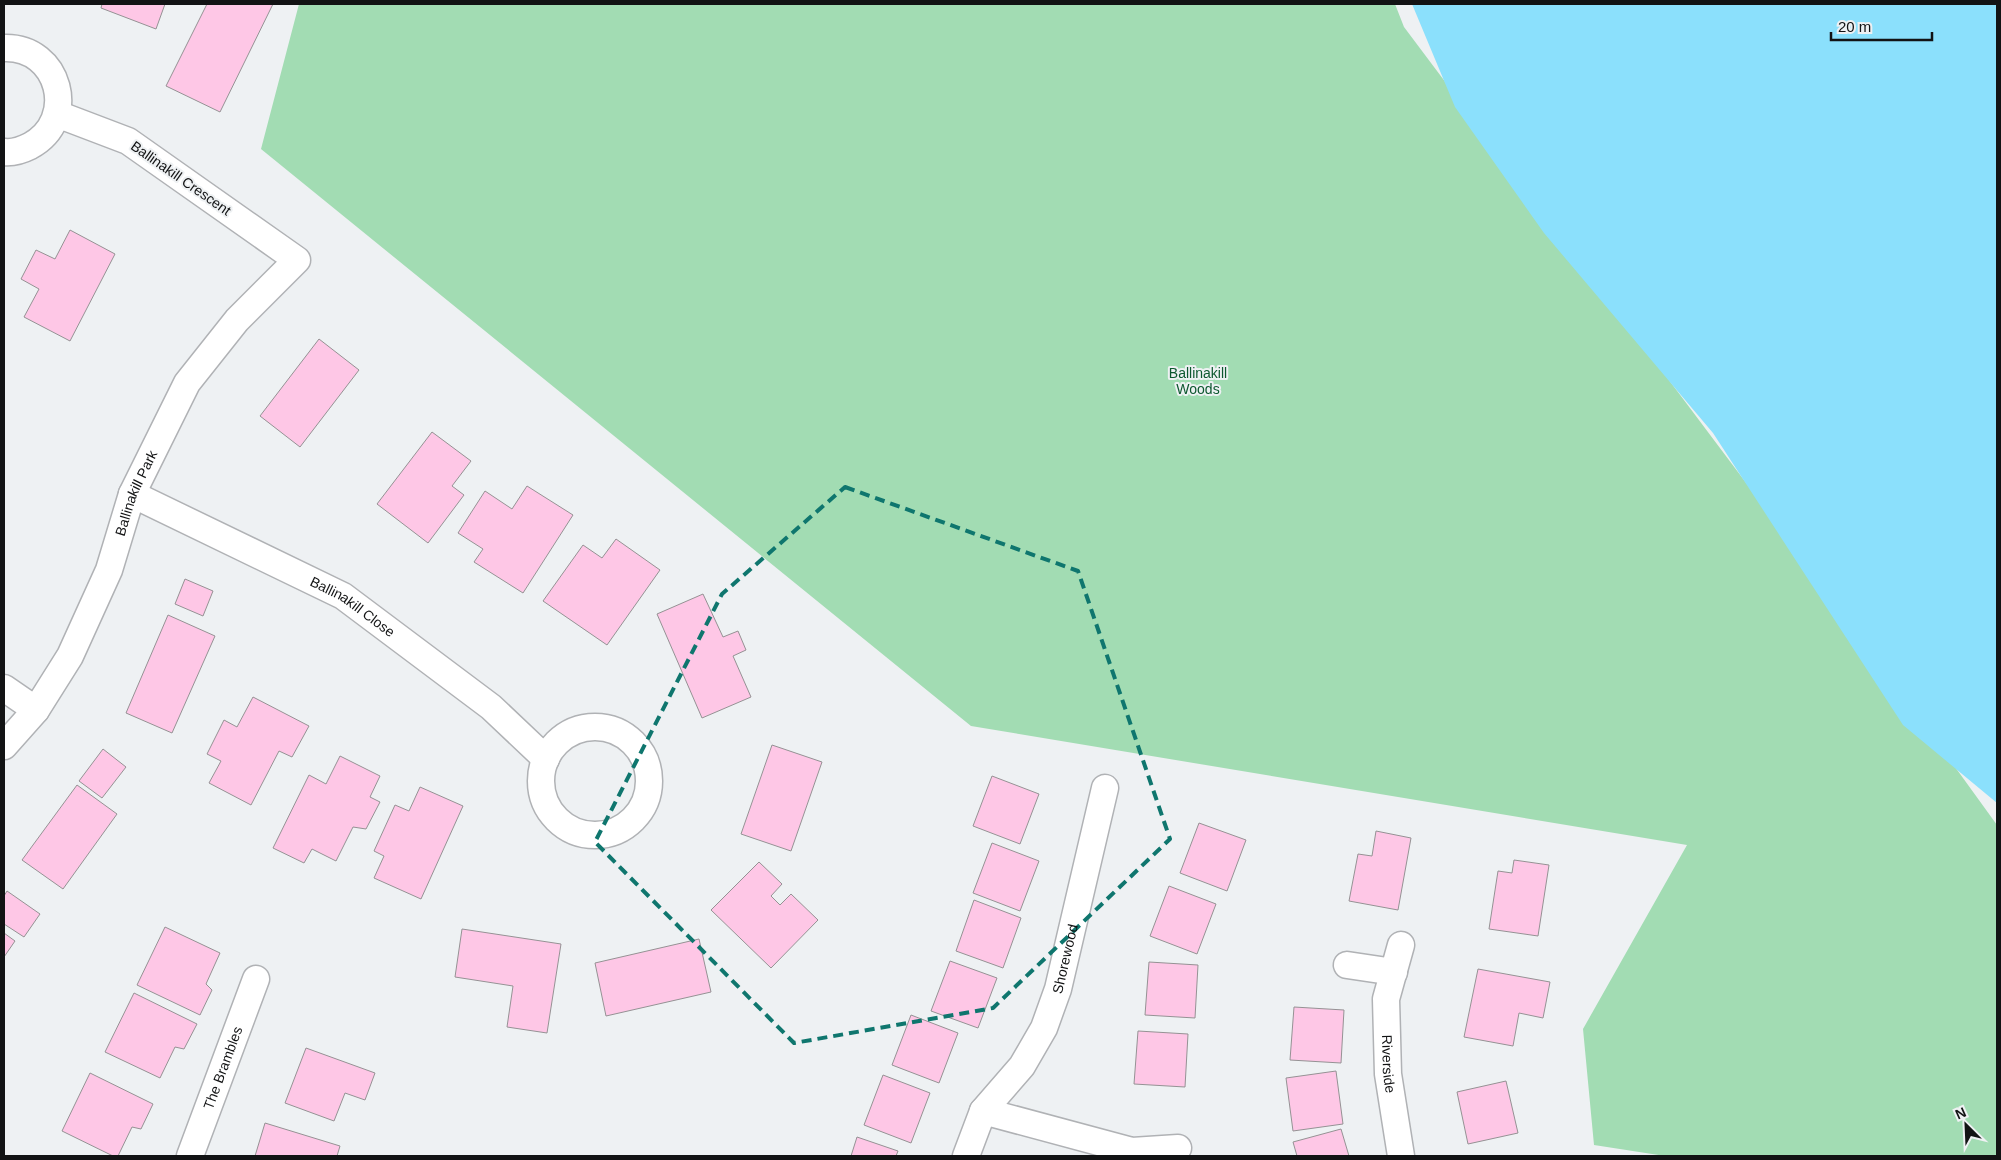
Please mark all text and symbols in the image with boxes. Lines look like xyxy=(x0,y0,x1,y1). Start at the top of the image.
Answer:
scale bar xyxy=(1831,10,1932,42)
text: 20 m xyxy=(1838,18,1871,35)
street label: Ballinakill Crescent xyxy=(128,138,234,219)
park label: Ballinakill Woods xyxy=(1169,365,1227,397)
street label: Ballinakill Park xyxy=(112,447,161,538)
street label: Ballinakill Close xyxy=(308,573,398,640)
street label: Shorewood xyxy=(1049,922,1081,995)
street label: The Brambles xyxy=(200,1024,246,1112)
street label: Riverside xyxy=(1379,1035,1399,1094)
north arrow xyxy=(1941,1100,1991,1150)
text: N xyxy=(1953,1104,1969,1122)

